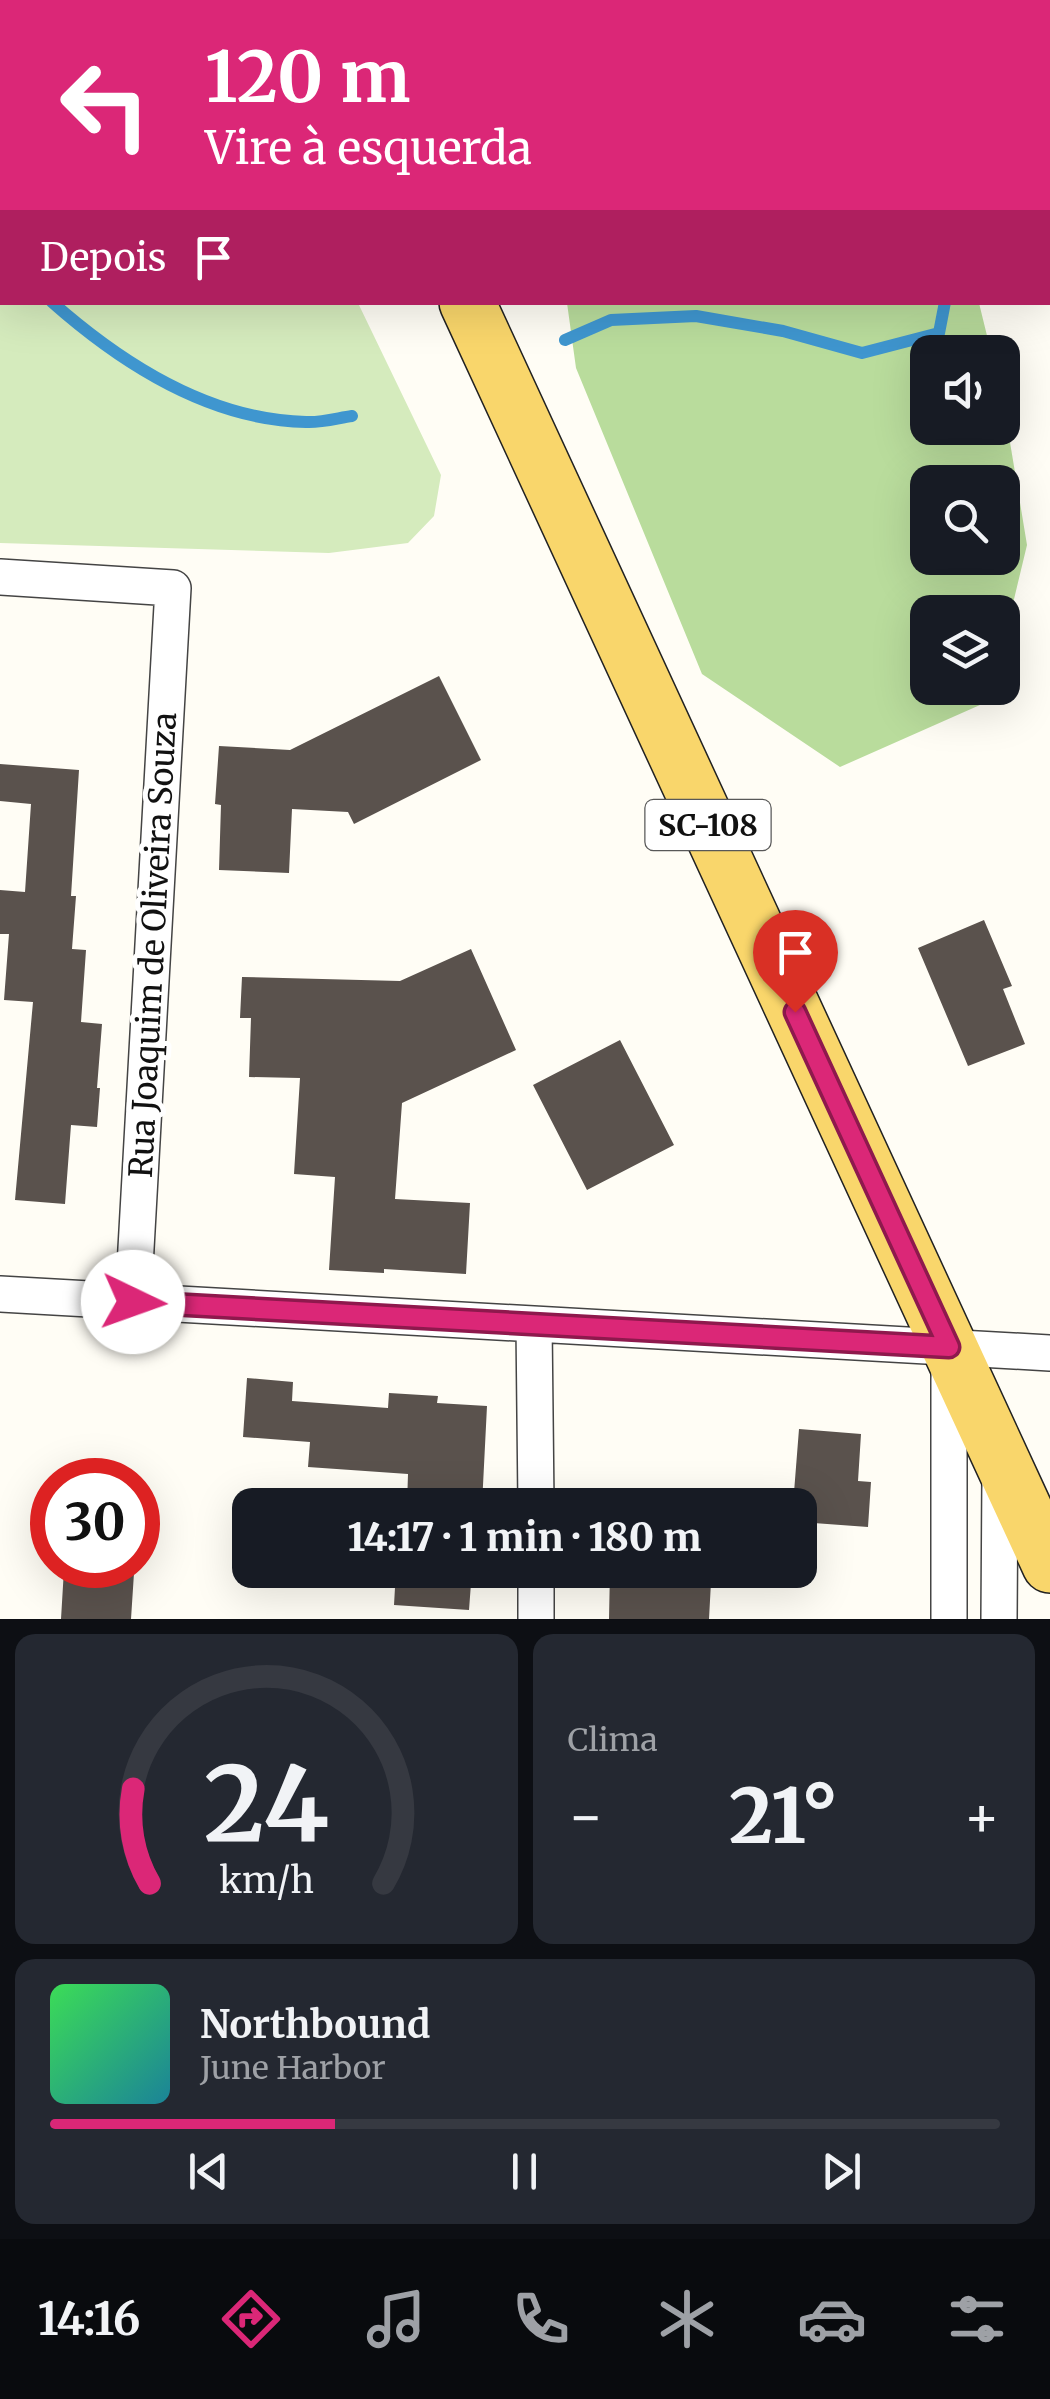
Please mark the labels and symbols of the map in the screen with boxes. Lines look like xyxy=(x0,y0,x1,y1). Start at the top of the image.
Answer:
street label: Rua Joaquim de Oliveira Souza xyxy=(121,711,185,1179)
road number: SC-108 xyxy=(646,800,770,850)
pin xyxy=(753,910,838,1013)
position arrow xyxy=(81,1250,185,1354)
speed limit sign: 30 xyxy=(30,1458,160,1588)

